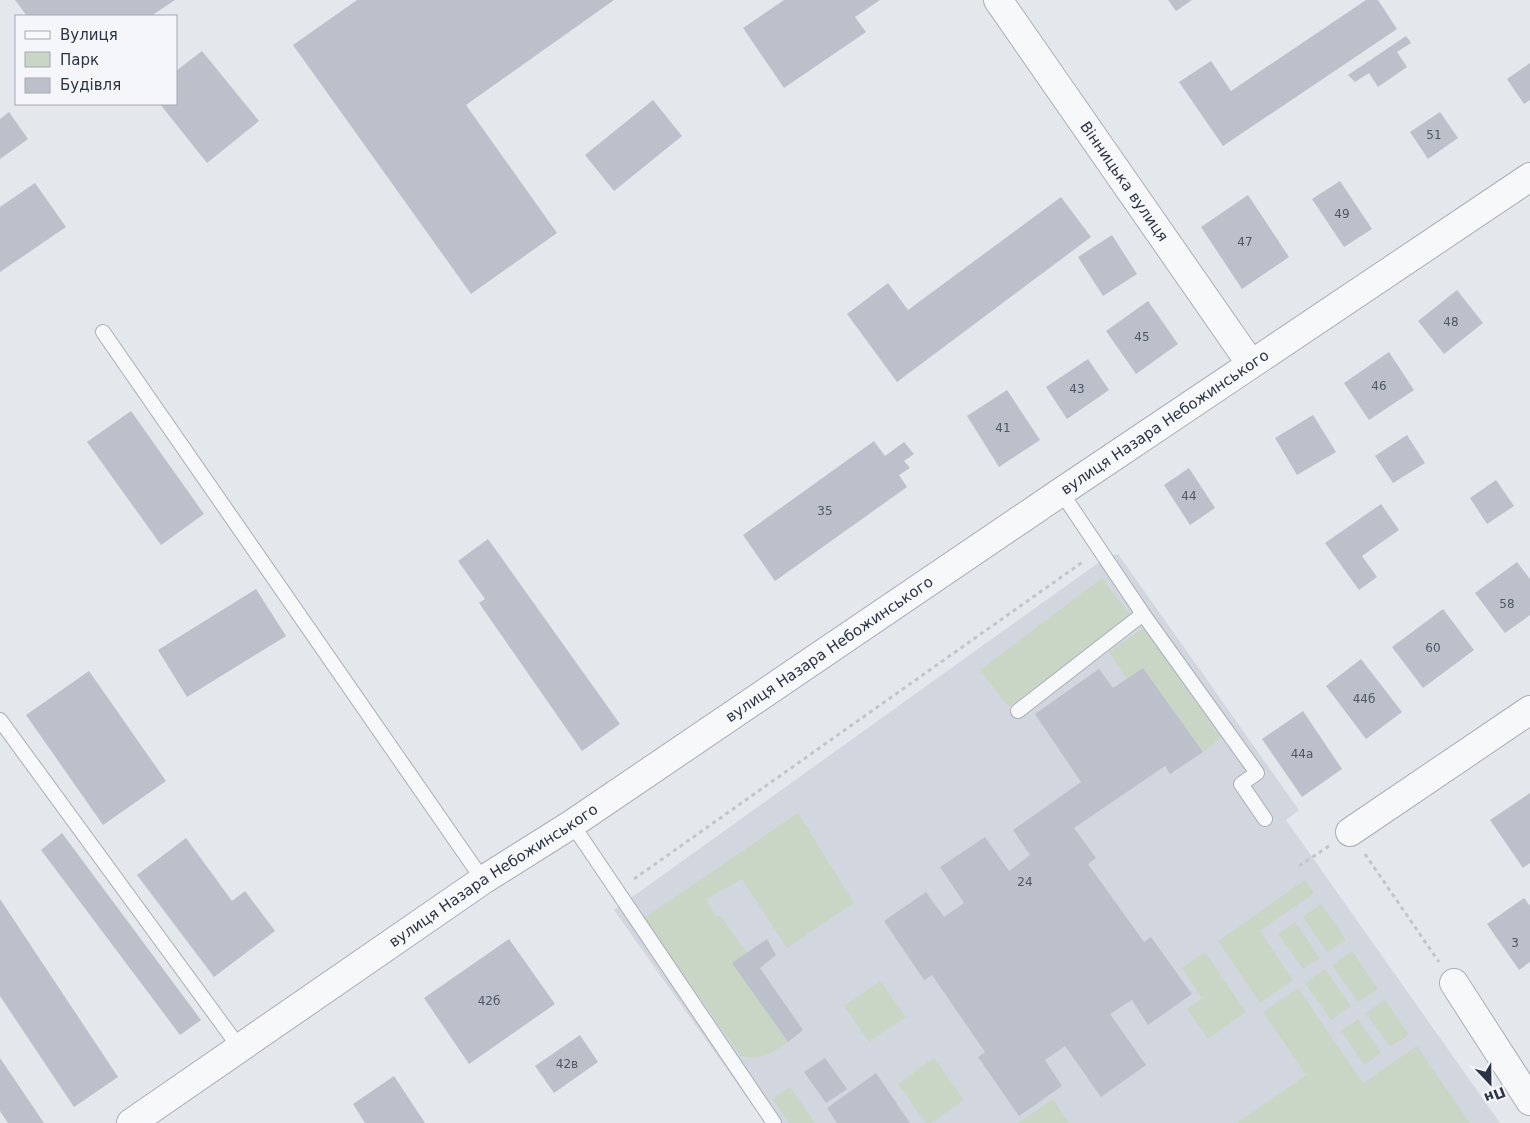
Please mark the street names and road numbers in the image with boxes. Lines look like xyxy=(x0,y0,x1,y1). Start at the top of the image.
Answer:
street label: Вінницька вулиця xyxy=(1076,118,1172,245)
street label: вулиця Назара Небожинського xyxy=(1057,346,1272,499)
street label: вулиця Назара Небожинського xyxy=(722,572,937,726)
street label: вулиця Назара Небожинського xyxy=(386,800,601,951)

